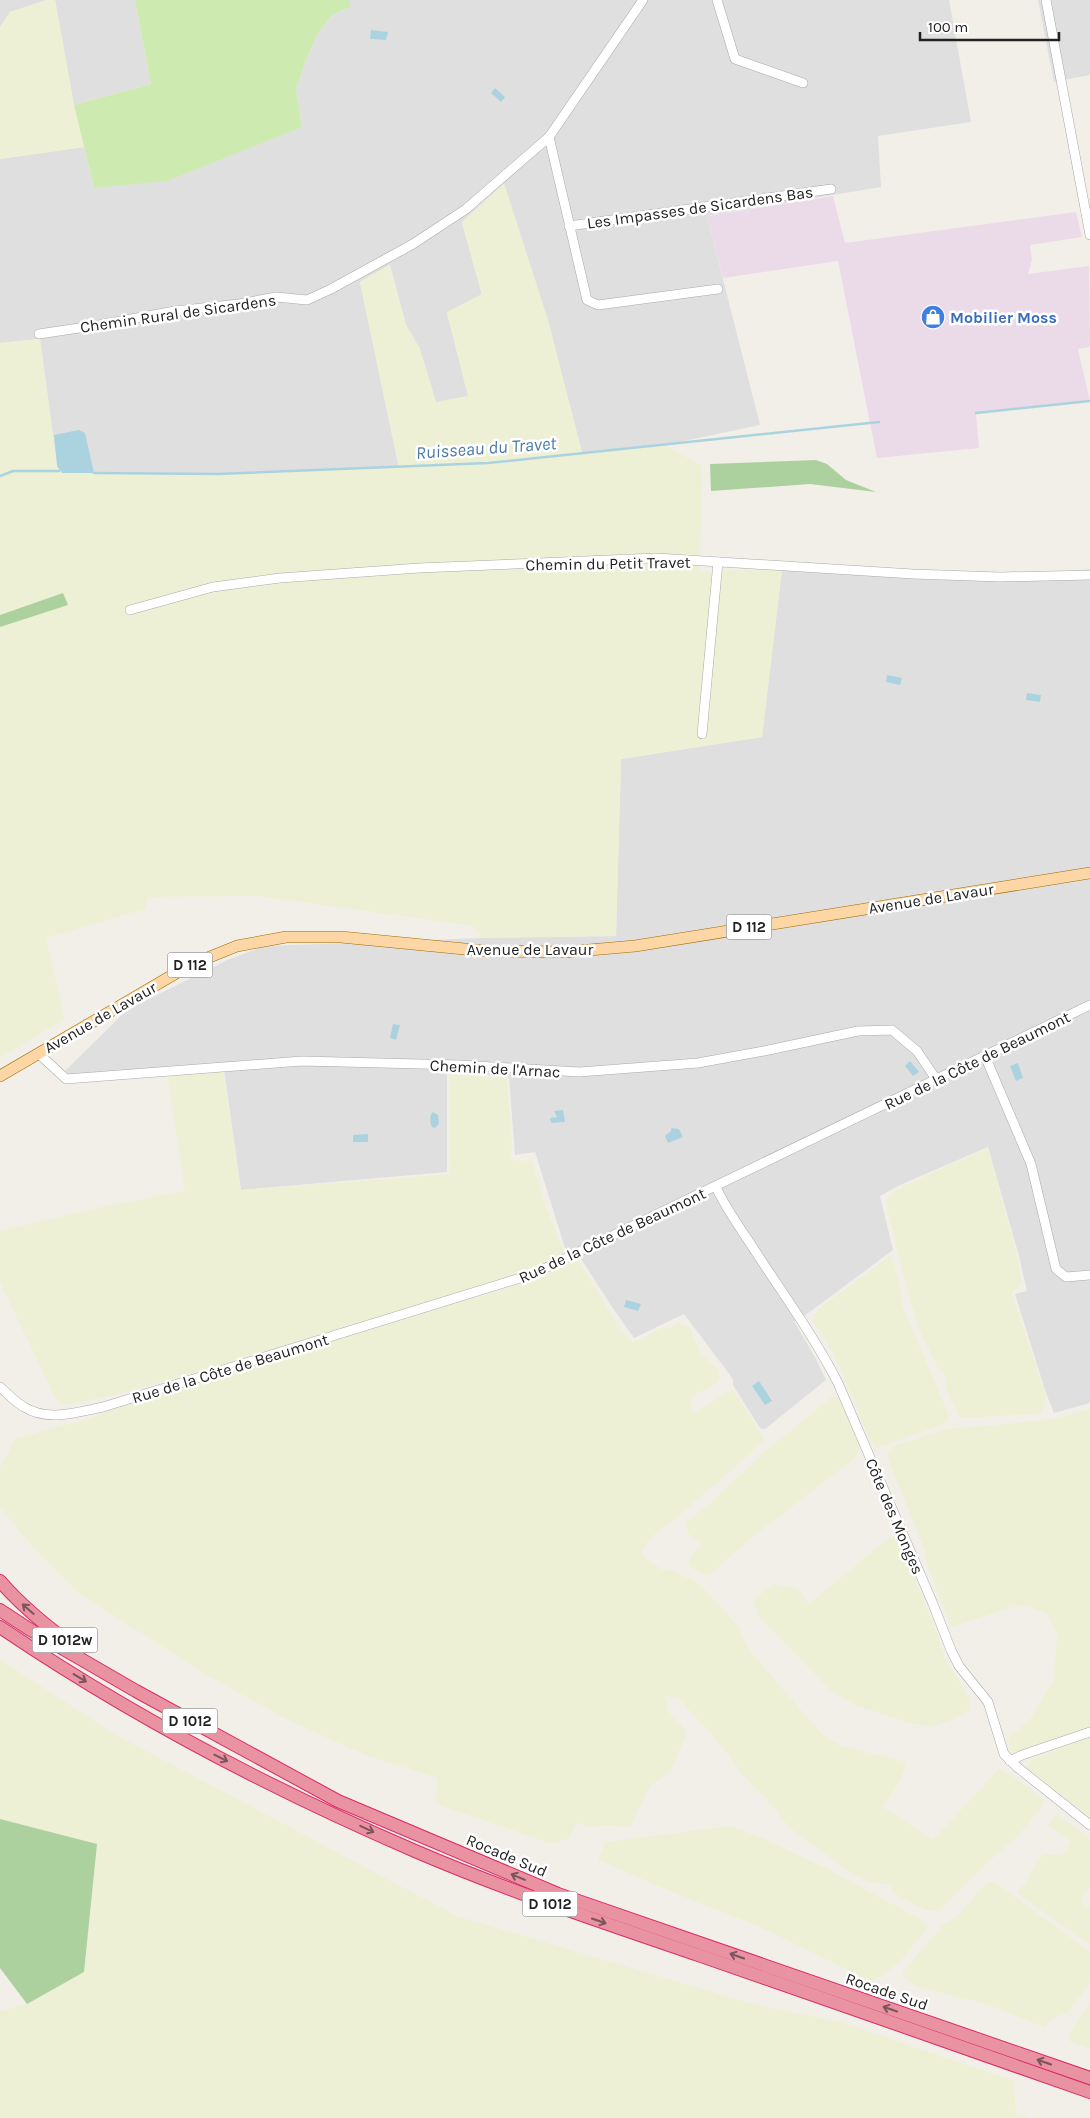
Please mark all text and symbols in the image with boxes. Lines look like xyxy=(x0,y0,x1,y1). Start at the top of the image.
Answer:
scale bar xyxy=(920,10,1059,42)
text: 100 m xyxy=(928,18,968,36)
street label: Les Impasses de Sicardens Bas xyxy=(586,182,814,233)
street label: Chemin Rural de Sicardens xyxy=(79,290,277,337)
shop icon: Mobilier Moss xyxy=(920,304,946,330)
place label: Mobilier Moss xyxy=(950,308,1057,327)
water label: Ruisseau du Travet xyxy=(415,432,558,464)
street label: Chemin du Petit Travet xyxy=(525,553,691,574)
street label: Avenue de Lavaur xyxy=(867,879,995,918)
road number: D 112 xyxy=(726,914,772,940)
street label: Avenue de Lavaur xyxy=(467,940,593,959)
road number: D 112 xyxy=(168,952,212,978)
street label: Avenue de Lavaur xyxy=(41,977,160,1057)
street label: Rue de la Côte de Beaumont xyxy=(881,1007,1073,1114)
street label: Chemin de l'Arnac xyxy=(429,1056,561,1081)
street label: Rue de la Côte de Beaumont xyxy=(516,1184,709,1287)
street label: Rue de la Côte de Beaumont xyxy=(130,1330,331,1407)
street label: Côte des Monges xyxy=(862,1455,928,1577)
one-way arrow xyxy=(21,1603,34,1615)
road number: D 1012w xyxy=(32,1628,98,1652)
one-way arrow xyxy=(72,1673,86,1683)
road number: D 1012 xyxy=(162,1708,218,1734)
one-way arrow xyxy=(213,1754,228,1763)
one-way arrow xyxy=(359,1824,374,1834)
street label: Rocade Sud xyxy=(464,1830,550,1881)
one-way arrow xyxy=(511,1872,526,1881)
road number: D 1012 xyxy=(522,1892,578,1916)
one-way arrow xyxy=(591,1917,607,1926)
one-way arrow xyxy=(730,1951,745,1960)
street label: Rocade Sud xyxy=(843,1968,931,2014)
one-way arrow xyxy=(883,2004,899,2013)
one-way arrow xyxy=(1037,2057,1052,2066)

